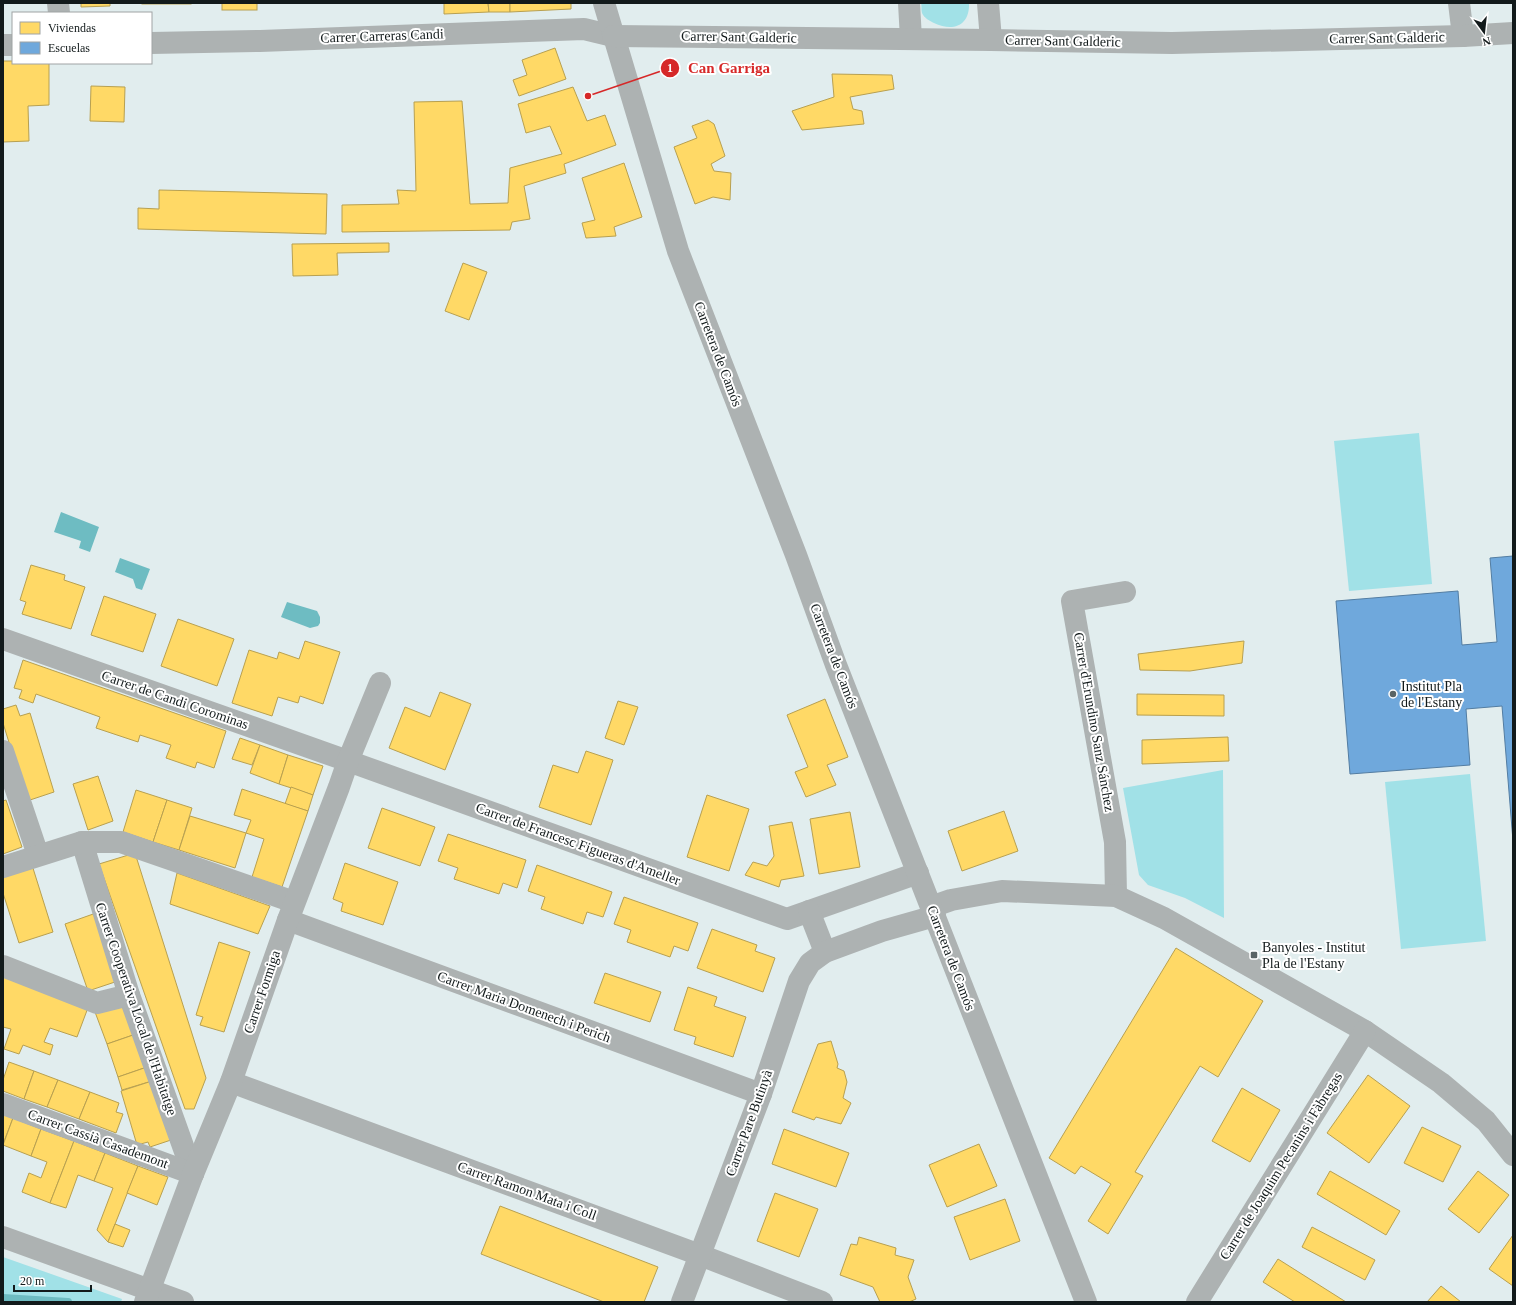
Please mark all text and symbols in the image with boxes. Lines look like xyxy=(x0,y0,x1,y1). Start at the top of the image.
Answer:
legend xyxy=(12,12,152,64)
north arrow xyxy=(1464,12,1504,52)
text: Viviendas xyxy=(48,21,96,35)
street label: Carrer Carreras Candi xyxy=(320,26,444,46)
street label: Carrer Sant Galderic xyxy=(681,28,797,46)
street label: Carrer Sant Galderic xyxy=(1329,29,1445,47)
street label: Carrer Sant Galderic xyxy=(1005,32,1121,50)
text: N xyxy=(1481,35,1492,48)
text: Escuelas xyxy=(48,41,90,55)
callout: Can Garriga xyxy=(660,54,778,81)
text: Can Garriga xyxy=(688,60,771,76)
text: 1 xyxy=(667,61,673,75)
street label: Carretera de Camós xyxy=(691,299,745,409)
street label: Carretera de Camós xyxy=(807,601,861,711)
street label: Carrer d'Erundino Sanz Sánchez xyxy=(1071,631,1117,813)
street label: Carrer de Candi Corominas xyxy=(100,668,250,732)
place label: Institut Pla de l'Estany xyxy=(1401,679,1463,710)
marker: Institut Pla de l'Estany xyxy=(1388,689,1398,699)
street label: Carrer de Francesc Figueras d'Ameller xyxy=(474,800,683,888)
street label: Carrer Cooperativa Local de l'Habitatge xyxy=(92,901,180,1117)
street label: Carretera de Camós xyxy=(924,903,978,1013)
place label: Banyoles - Institut Pla de l'Estany xyxy=(1262,940,1366,971)
street label: Carrer Formiga xyxy=(241,948,283,1035)
marker: Banyoles - Institut Pla de l'Estany xyxy=(1249,950,1259,960)
street label: Carrer Maria Domenech i Perich xyxy=(435,969,613,1045)
street label: Carrer Pare Butinyà xyxy=(723,1067,775,1178)
street label: Carrer de Joaquim Pecanins i Fàbregas xyxy=(1217,1070,1345,1262)
street label: Carrer Cassià Casademont xyxy=(26,1107,170,1171)
street label: Carrer Ramon Mata i Coll xyxy=(455,1159,599,1223)
scale bar xyxy=(14,1267,91,1293)
text: 20 m xyxy=(20,1274,45,1288)

